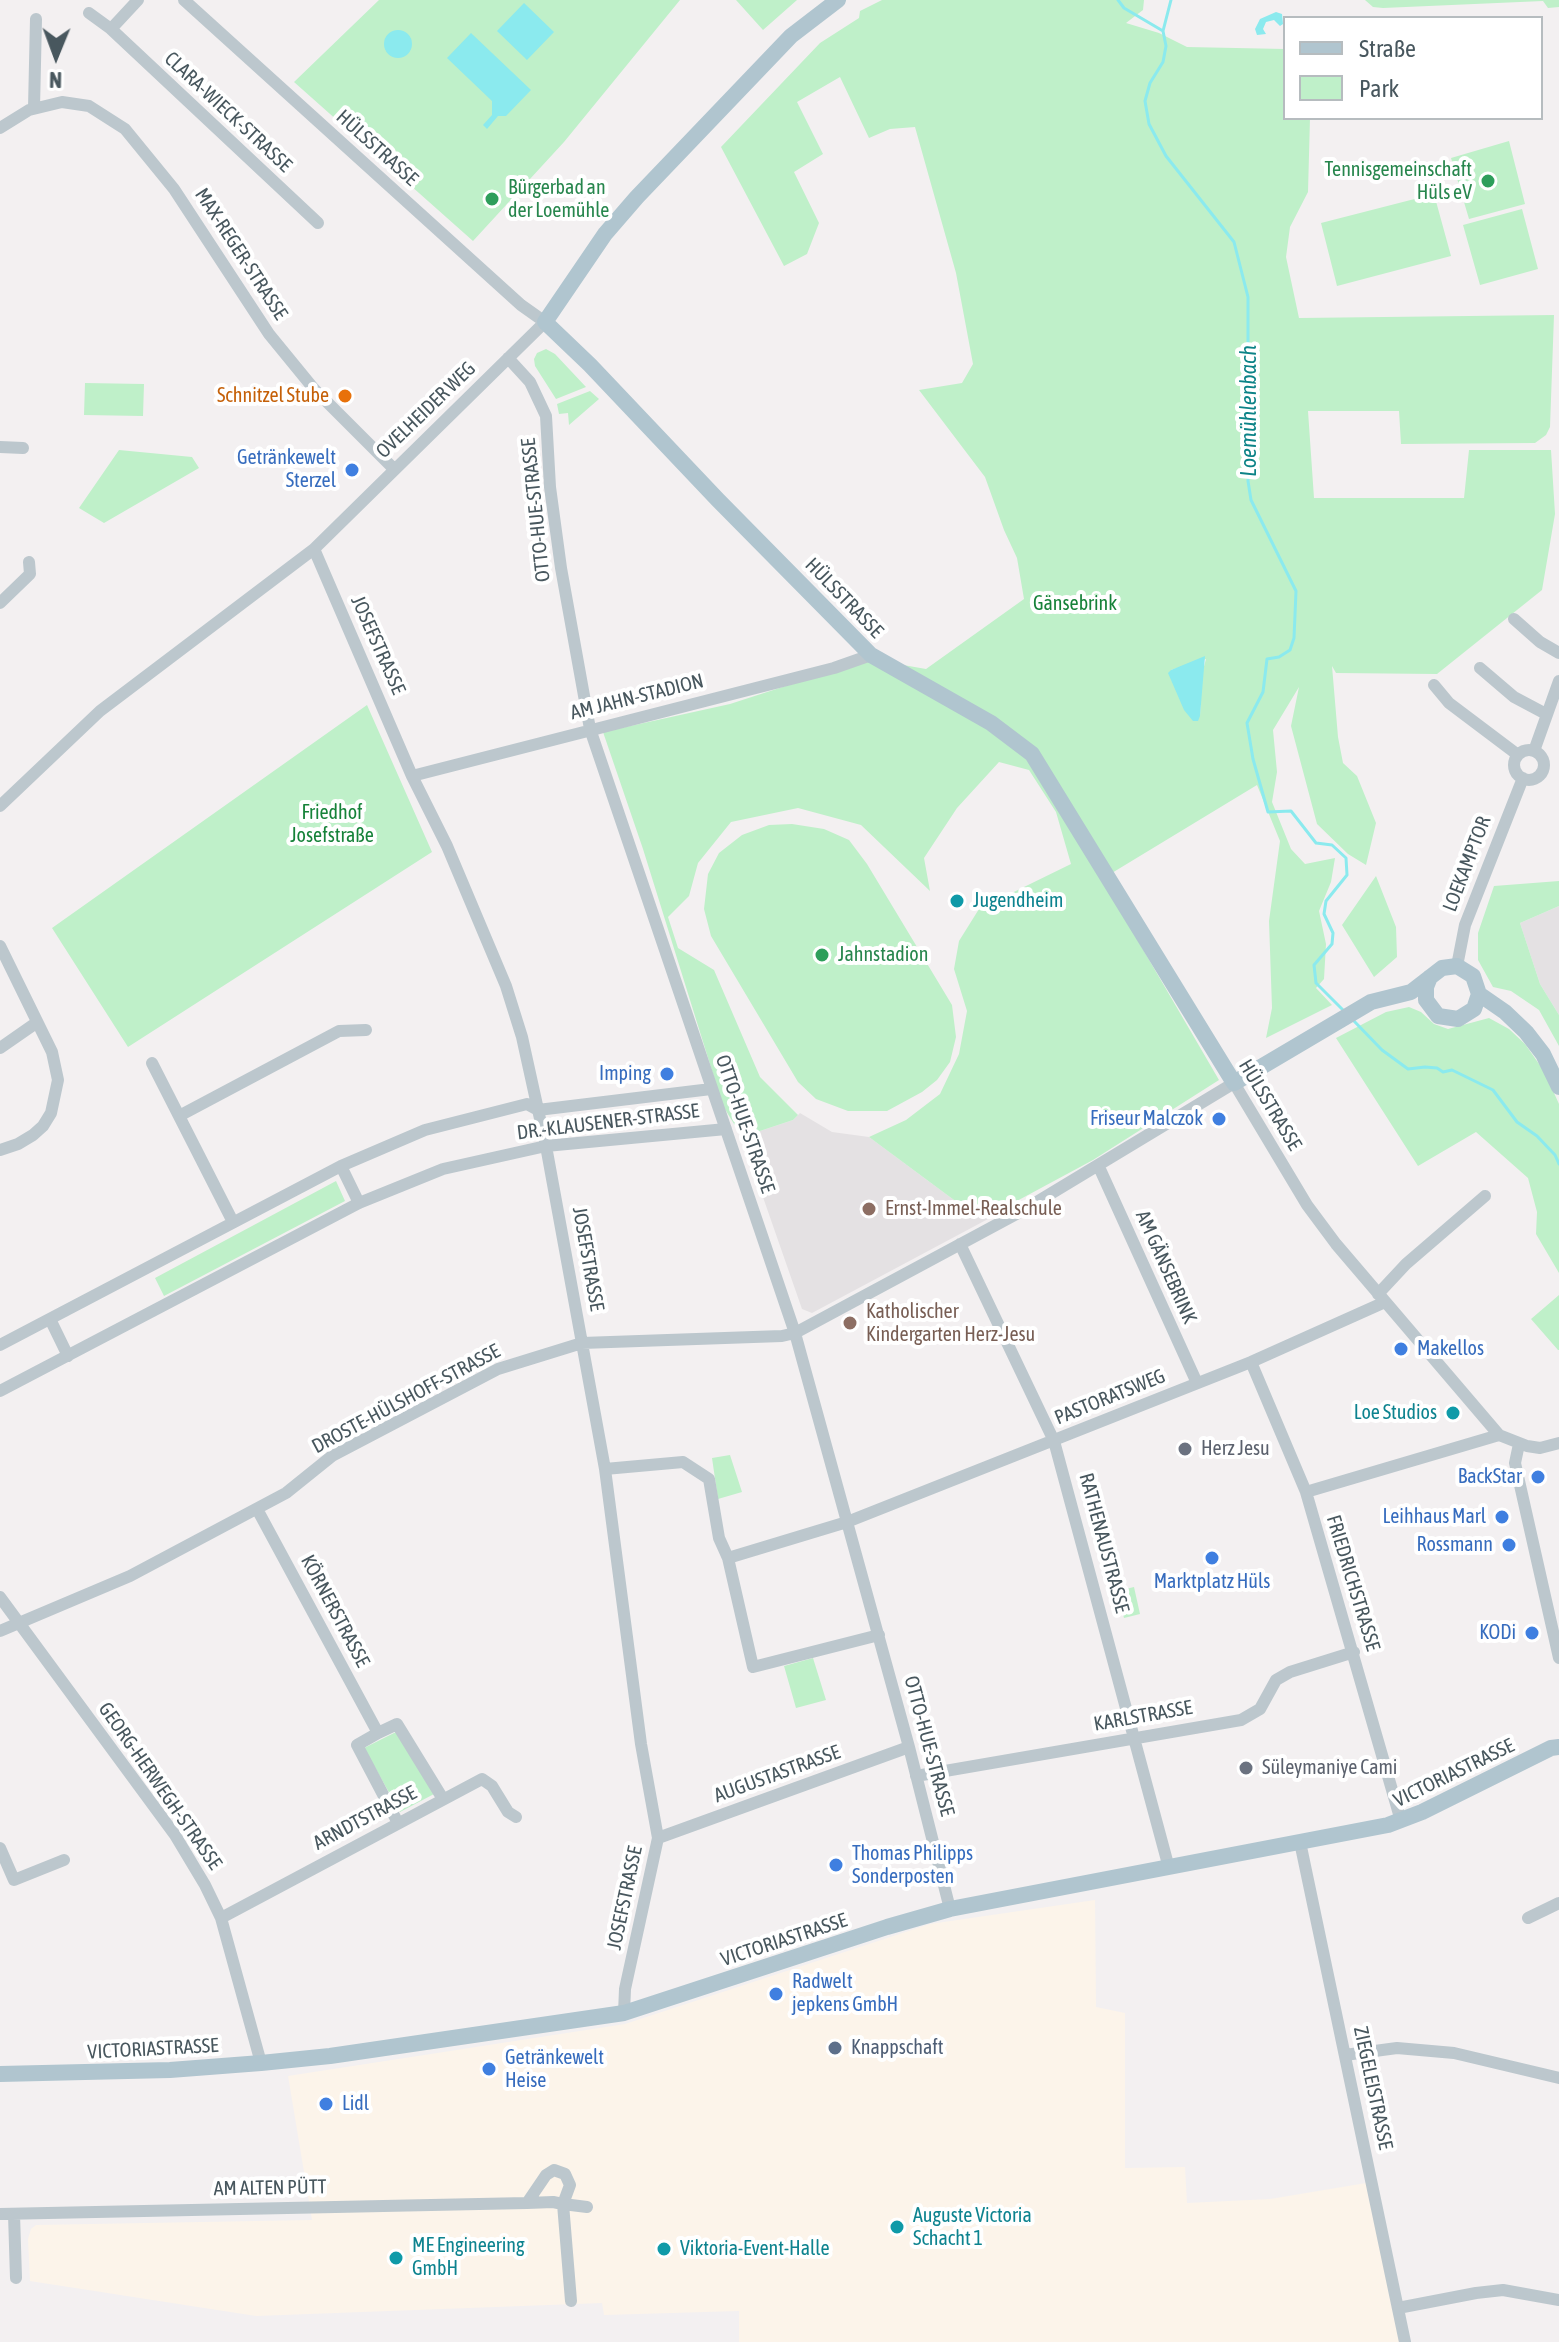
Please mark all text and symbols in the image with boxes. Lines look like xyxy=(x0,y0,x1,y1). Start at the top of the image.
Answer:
north arrow xyxy=(16,16,96,96)
legend xyxy=(1283,16,1543,120)
text: Straße xyxy=(1359,35,1416,62)
street label: CLARA-WIECK-STRASSE xyxy=(159,47,297,177)
text: N xyxy=(49,67,62,93)
text: Park xyxy=(1359,75,1399,102)
street label: HÜLSSTRASSE xyxy=(331,105,423,191)
place label: Tennisgemeinschaft Hüls eV xyxy=(1324,158,1472,205)
marker: Tennisgemeinschaft Hüls eV xyxy=(1479,172,1497,190)
place label: Bürgerbad an der Loemühle xyxy=(508,176,609,223)
street label: MAX-REGER-STRASSE xyxy=(190,184,292,324)
marker: Bürgerbad an der Loemühle xyxy=(483,190,501,208)
water label: Loemühlenbach xyxy=(1236,345,1262,477)
street label: OVELHEIDER WEG xyxy=(371,357,481,463)
place label: Schnitzel Stube xyxy=(217,384,329,408)
marker: Schnitzel Stube xyxy=(336,387,354,405)
street label: OTTO-HUE-STRASSE xyxy=(517,437,555,583)
place label: Getränkewelt Sterzel xyxy=(237,446,336,493)
marker: Getränkewelt Sterzel xyxy=(343,461,361,479)
street label: HÜLSSTRASSE xyxy=(800,553,888,643)
street label: JOSEFSTRASSE xyxy=(346,592,410,698)
park label: Gänsebrink xyxy=(1033,592,1117,616)
street label: AM JAHN-STADION xyxy=(568,669,706,725)
park label: Friedhof Josefstraße xyxy=(290,801,374,848)
street label: LOEKAMPTOR xyxy=(1438,813,1496,915)
place label: Jugendheim xyxy=(973,889,1063,913)
marker: Jugendheim xyxy=(948,892,966,910)
place label: Jahnstadion xyxy=(838,943,928,967)
marker: Jahnstadion xyxy=(813,946,831,964)
street label: OTTO-HUE-STRASSE xyxy=(710,1052,780,1196)
street label: HÜLSSTRASSE xyxy=(1233,1055,1307,1155)
place label: Imping xyxy=(599,1062,651,1086)
marker: Imping xyxy=(658,1065,676,1083)
street label: DR.-KLAUSENER-STRASSE xyxy=(516,1099,700,1145)
place label: Friseur Malczok xyxy=(1090,1107,1203,1131)
marker: Friseur Malczok xyxy=(1210,1110,1228,1128)
place label: Ernst-Immel-Realschule xyxy=(885,1197,1062,1221)
marker: Ernst-Immel-Realschule xyxy=(860,1200,878,1218)
street label: JOSEFSTRASSE xyxy=(567,1205,609,1313)
street label: AM GÄNSEBRINK xyxy=(1130,1207,1202,1327)
place label: Katholischer Kindergarten Herz-Jesu xyxy=(866,1300,1035,1347)
marker: Katholischer Kindergarten Herz-Jesu xyxy=(841,1314,859,1332)
place label: Makellos xyxy=(1417,1337,1484,1361)
street label: DROSTE-HÜLSHOFF-STRASSE xyxy=(308,1339,504,1459)
marker: Makellos xyxy=(1392,1340,1410,1358)
street label: PASTORATSWEG xyxy=(1051,1364,1169,1430)
place label: Loe Studios xyxy=(1354,1401,1437,1425)
marker: Loe Studios xyxy=(1444,1404,1462,1422)
place label: Herz Jesu xyxy=(1201,1437,1270,1461)
marker: Herz Jesu xyxy=(1176,1440,1194,1458)
place label: BackStar xyxy=(1458,1465,1522,1489)
marker: BackStar xyxy=(1529,1468,1547,1486)
street label: RATHENAUSTRASSE xyxy=(1074,1471,1134,1615)
place label: Leihhaus Marl xyxy=(1383,1505,1486,1529)
marker: Leihhaus Marl xyxy=(1493,1508,1511,1526)
street label: FRIEDRICHSTRASSE xyxy=(1321,1512,1385,1654)
place label: Rossmann xyxy=(1416,1533,1493,1557)
marker: Rossmann xyxy=(1500,1536,1518,1554)
marker: Marktplatz Hüls xyxy=(1203,1549,1221,1567)
street label: KÖRNERSTRASSE xyxy=(295,1551,375,1671)
place label: Marktplatz Hüls xyxy=(1154,1570,1270,1594)
place label: KODi xyxy=(1479,1621,1516,1645)
marker: KODi xyxy=(1523,1624,1541,1642)
street label: OTTO-HUE-STRASSE xyxy=(899,1673,959,1819)
street label: KARLSTRASSE xyxy=(1092,1696,1194,1736)
street label: GEORG-HERWEGH-STRASSE xyxy=(93,1698,227,1874)
street label: VICTORIASTRASSE xyxy=(1390,1733,1518,1813)
street label: AUGUSTASTRASSE xyxy=(711,1740,843,1808)
place label: Süleymaniye Cami xyxy=(1262,1756,1397,1780)
marker: Süleymaniye Cami xyxy=(1237,1759,1255,1777)
street label: ARNDTSTRASSE xyxy=(309,1781,421,1855)
place label: Thomas Philipps Sonderposten xyxy=(852,1842,973,1889)
street label: JOSEFSTRASSE xyxy=(602,1844,648,1952)
marker: Thomas Philipps Sonderposten xyxy=(827,1856,845,1874)
street label: VICTORIASTRASSE xyxy=(718,1908,850,1972)
place label: Radwelt jepkens GmbH xyxy=(792,1970,898,2017)
marker: Radwelt jepkens GmbH xyxy=(767,1985,785,2003)
street label: ZIEGELEISTRASSE xyxy=(1348,2024,1398,2152)
street label: VICTORIASTRASSE xyxy=(87,2034,219,2064)
place label: Knappschaft xyxy=(851,2036,943,2060)
marker: Knappschaft xyxy=(826,2039,844,2057)
place label: Getränkewelt Heise xyxy=(505,2046,604,2093)
marker: Getränkewelt Heise xyxy=(480,2060,498,2078)
place label: Lidl xyxy=(342,2092,369,2116)
marker: Lidl xyxy=(317,2095,335,2113)
street label: AM ALTEN PÜTT xyxy=(213,2175,327,2201)
place label: Auguste Victoria Schacht 1 xyxy=(913,2204,1032,2251)
marker: Auguste Victoria Schacht 1 xyxy=(888,2218,906,2236)
place label: ME Engineering GmbH xyxy=(412,2234,525,2281)
place label: Viktoria-Event-Halle xyxy=(680,2237,829,2261)
marker: Viktoria-Event-Halle xyxy=(655,2240,673,2258)
marker: ME Engineering GmbH xyxy=(387,2249,405,2267)

